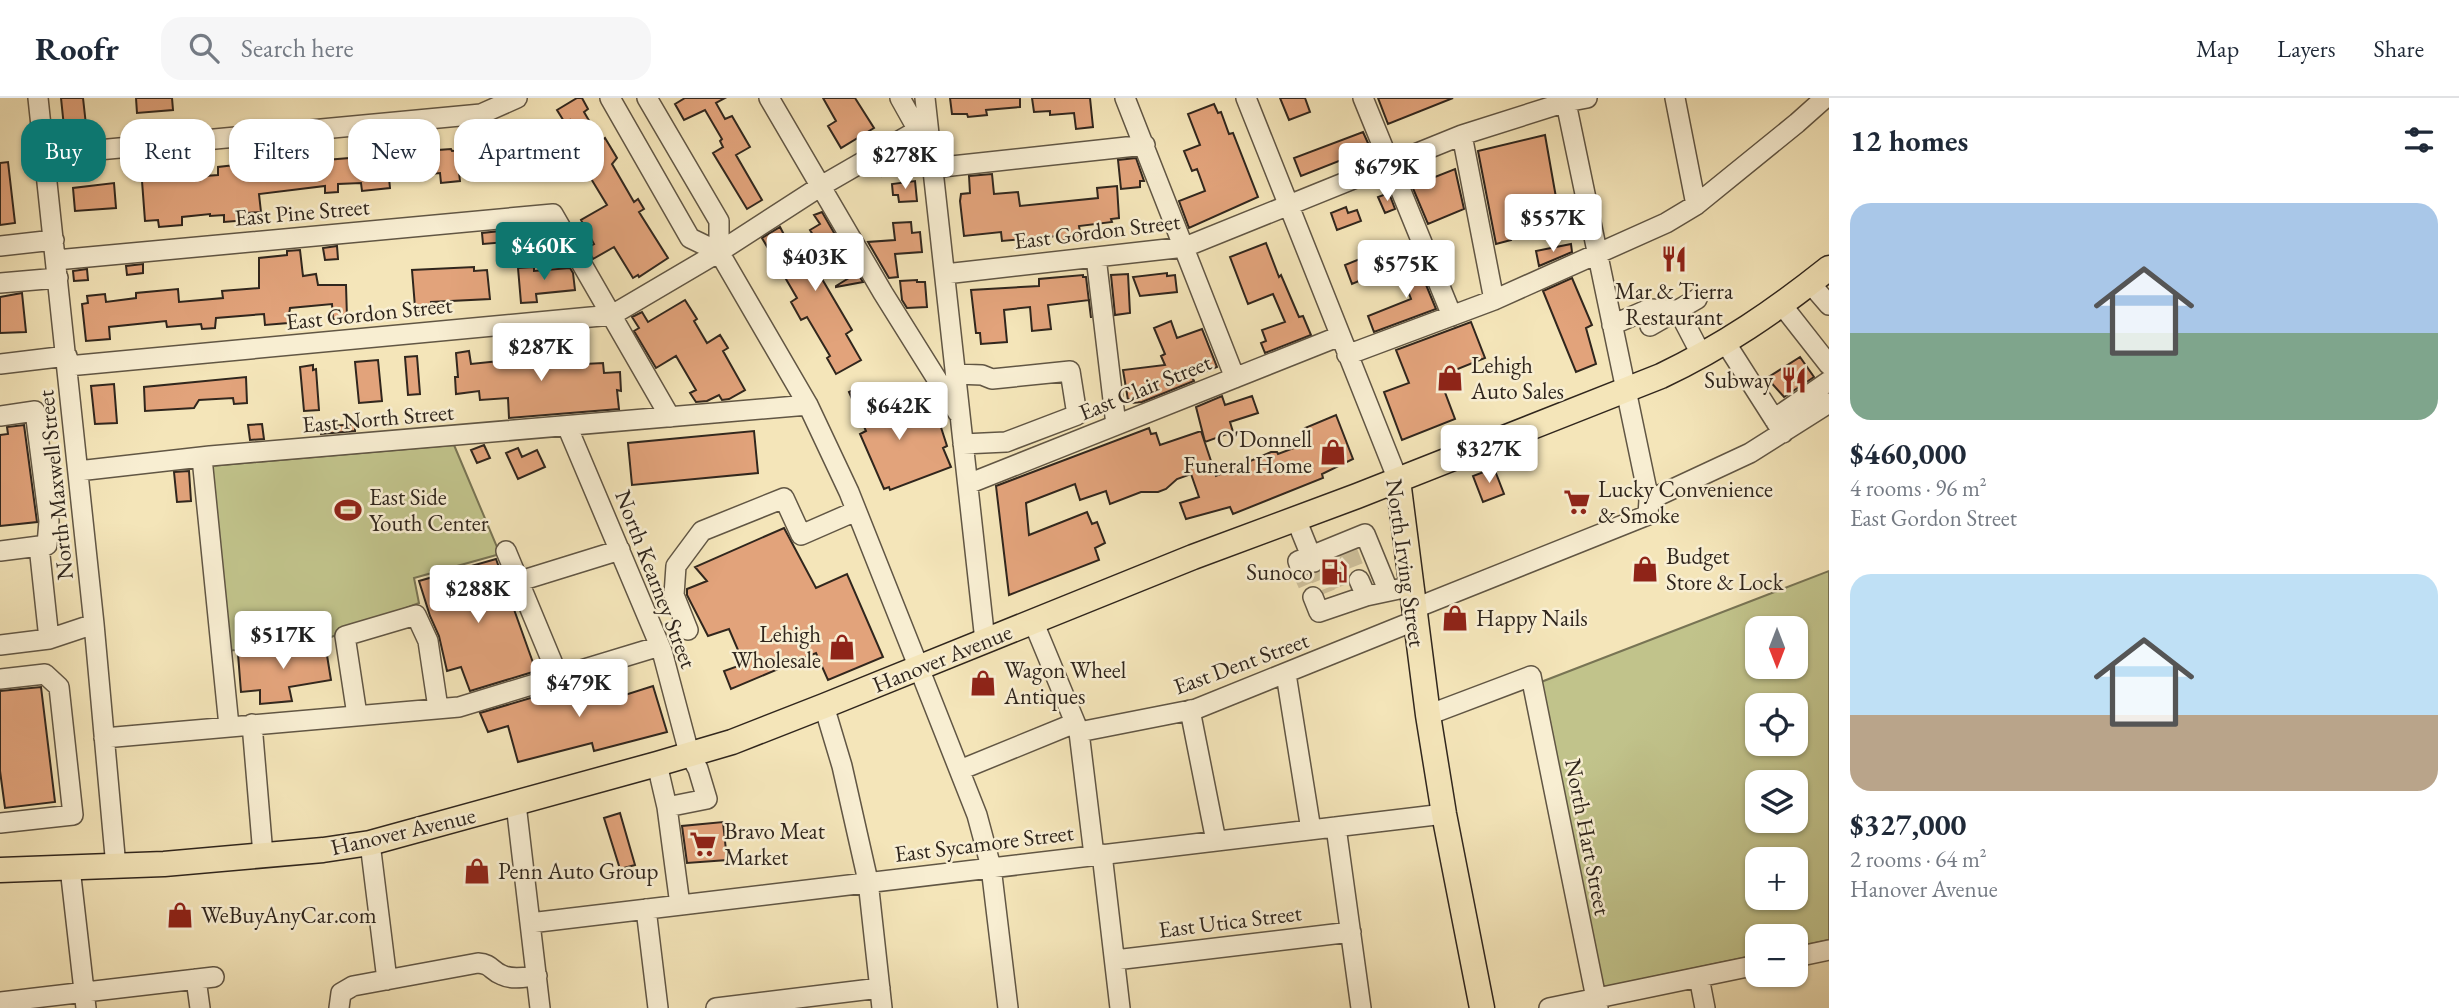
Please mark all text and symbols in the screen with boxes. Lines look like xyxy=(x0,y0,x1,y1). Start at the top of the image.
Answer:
search box xyxy=(161,17,651,80)
text: Roofr xyxy=(35,27,119,70)
icon: search xyxy=(185,29,223,67)
text: Search here xyxy=(241,31,354,65)
text: Map xyxy=(2196,33,2239,64)
text: Layers xyxy=(2277,33,2336,64)
text: Share xyxy=(2374,33,2424,64)
chip: Buy xyxy=(21,119,106,182)
chip: Rent xyxy=(120,119,215,182)
chip: Filters xyxy=(229,119,334,182)
chip: New xyxy=(348,119,440,182)
chip: Apartment xyxy=(454,119,604,182)
text: 12 homes xyxy=(1850,121,1968,160)
icon: filters xyxy=(2400,121,2438,159)
pin: $278K xyxy=(856,132,954,191)
text: $278K xyxy=(873,139,937,169)
pin: $679K xyxy=(1338,144,1436,203)
text: $679K xyxy=(1355,151,1419,181)
street label: East Pine Street xyxy=(233,191,372,233)
pin: $557K xyxy=(1504,194,1602,254)
text: $557K xyxy=(1521,202,1585,232)
street label: East Gordon Street xyxy=(1012,206,1182,256)
pin: $460K xyxy=(495,222,593,282)
text: $460K xyxy=(512,230,576,260)
pin: $403K xyxy=(766,234,864,293)
pin: $575K xyxy=(1357,240,1455,300)
text: $403K xyxy=(783,241,847,271)
restaurant icon: Mar & Tierra Restaurant xyxy=(1659,244,1689,274)
text: $575K xyxy=(1374,248,1438,278)
icon: home xyxy=(2081,248,2207,374)
place label: Mar & Tierra Restaurant xyxy=(1615,276,1734,332)
street label: East Gordon Street xyxy=(284,289,454,337)
pin: $287K xyxy=(492,324,590,383)
text: $287K xyxy=(509,331,573,361)
street label: East Clair Street xyxy=(1074,347,1216,427)
place label: Lehigh Auto Sales xyxy=(1470,350,1564,406)
shop icon: Lehigh Auto Sales xyxy=(1435,363,1465,393)
place label: Subway xyxy=(1704,365,1774,395)
restaurant icon: Subway xyxy=(1779,365,1809,395)
pin: $642K xyxy=(850,382,948,442)
street label: North Maxwell Street xyxy=(30,388,80,581)
text: $642K xyxy=(867,390,931,420)
street label: East North Street xyxy=(301,396,456,440)
place label: O'Donnell Funeral Home xyxy=(1183,424,1312,480)
pin: $327K xyxy=(1440,426,1538,485)
text: $327K xyxy=(1457,433,1521,463)
text: $460,000 xyxy=(1850,434,1966,473)
shop icon: O'Donnell Funeral Home xyxy=(1318,437,1348,467)
text: 4 rooms · 96 m² xyxy=(1850,473,1987,503)
place label: Lucky Convenience & Smoke xyxy=(1598,474,1773,530)
street label: North Irving Street xyxy=(1379,477,1433,650)
place label: East Side Youth Center xyxy=(369,482,489,538)
street label: North Kearney Street xyxy=(608,486,704,673)
supermarket icon: Lucky Convenience & Smoke xyxy=(1562,487,1592,517)
sports icon: East Side Youth Center xyxy=(333,495,363,525)
text: East Gordon Street xyxy=(1850,503,2017,533)
place label: Budget Store & Lock xyxy=(1666,541,1785,597)
shop icon: Budget Store & Lock xyxy=(1630,554,1660,584)
place label: Sunoco xyxy=(1246,557,1313,587)
fuel station icon: Sunoco xyxy=(1319,557,1349,587)
pin: $288K xyxy=(429,566,527,625)
text: $288K xyxy=(446,573,510,603)
shop icon: Happy Nails xyxy=(1440,603,1470,633)
place label: Happy Nails xyxy=(1476,603,1588,633)
pin: $517K xyxy=(234,612,332,671)
street label: Hanover Avenue xyxy=(868,616,1016,700)
north arrow xyxy=(1745,616,1808,679)
map controls xyxy=(1745,616,1808,987)
text: $517K xyxy=(251,619,315,649)
place label: Lehigh Wholesale xyxy=(731,619,821,675)
icon: home xyxy=(2081,619,2207,745)
street label: East Dent Street xyxy=(1169,624,1313,701)
shop icon: Lehigh Wholesale xyxy=(827,632,857,662)
place label: Wagon Wheel Antiques xyxy=(1003,655,1127,711)
pin: $479K xyxy=(530,660,628,719)
text: $479K xyxy=(547,667,611,697)
shop icon: Wagon Wheel Antiques xyxy=(968,668,998,698)
button: locate xyxy=(1745,693,1808,756)
street label: North Hart Street xyxy=(1558,756,1618,919)
button: layers xyxy=(1745,770,1808,833)
street label: Hanover Avenue xyxy=(328,800,478,862)
text: $327,000 xyxy=(1850,805,1966,844)
place label: Bravo Meat Market xyxy=(724,816,826,872)
street label: East Sycamore Street xyxy=(893,817,1076,869)
supermarket icon: Bravo Meat Market xyxy=(688,829,718,859)
text: 2 rooms · 64 m² xyxy=(1850,844,1987,874)
button: + xyxy=(1745,847,1808,910)
shop icon: Penn Auto Group xyxy=(462,856,492,886)
place label: Penn Auto Group xyxy=(498,856,659,886)
text: Hanover Avenue xyxy=(1850,874,1998,904)
street label: East Utica Street xyxy=(1157,897,1304,945)
shop icon: WeBuyAnyCar.com xyxy=(165,900,195,930)
place label: WeBuyAnyCar.com xyxy=(201,900,377,930)
button: − xyxy=(1745,924,1808,987)

